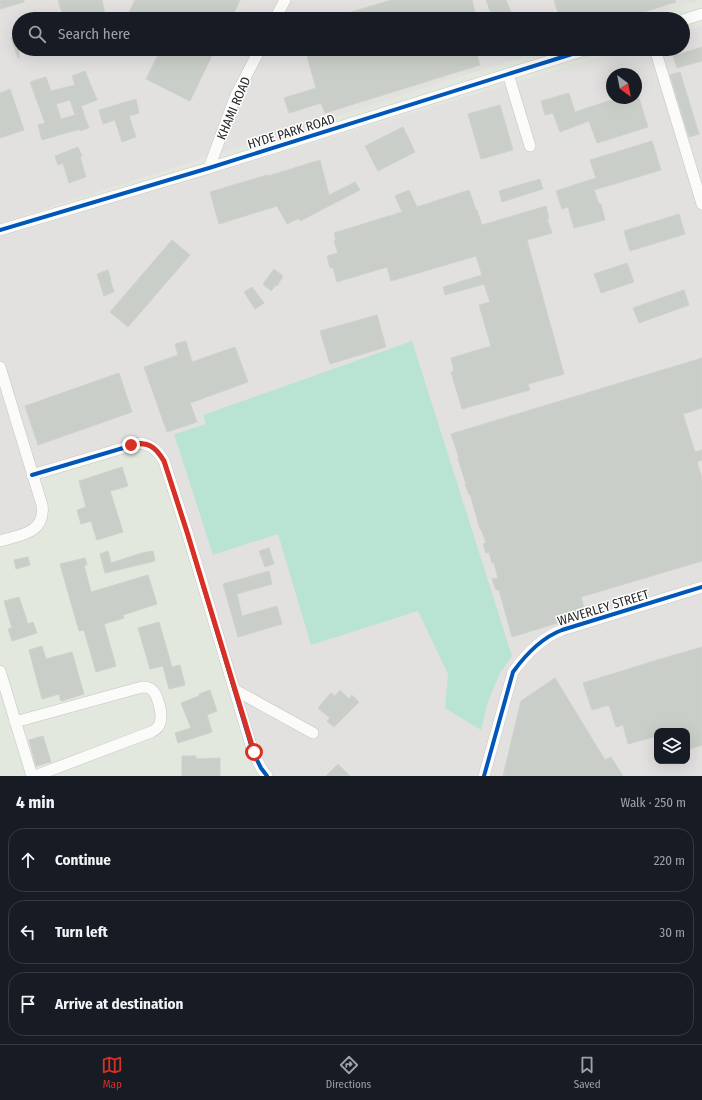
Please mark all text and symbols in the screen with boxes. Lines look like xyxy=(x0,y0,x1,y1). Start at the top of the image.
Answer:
search box xyxy=(12,12,690,56)
icon: search xyxy=(26,23,48,45)
text: Search here xyxy=(58,25,130,43)
north arrow xyxy=(606,68,642,104)
street label: KHAMI ROAD xyxy=(214,75,253,142)
street label: HYDE PARK ROAD xyxy=(246,111,337,152)
route end xyxy=(122,436,140,454)
street label: WAVERLEY STREET xyxy=(556,586,651,629)
map controls xyxy=(654,728,690,764)
button: layers xyxy=(654,728,690,764)
route start xyxy=(245,743,263,761)
text: 4 min xyxy=(16,792,55,813)
text: Walk · 250 m xyxy=(621,795,686,810)
icon: ahead xyxy=(17,849,39,871)
text: Continue xyxy=(55,851,111,869)
text: 220 m xyxy=(654,853,685,868)
icon: left xyxy=(17,921,39,943)
text: Turn left xyxy=(55,923,108,941)
text: 30 m xyxy=(659,925,685,940)
icon: arrive xyxy=(17,993,39,1015)
text: Arrive at destination xyxy=(55,995,183,1013)
tab: Map xyxy=(101,1054,123,1091)
tab: Directions xyxy=(326,1054,371,1091)
tab: Saved xyxy=(574,1054,601,1091)

